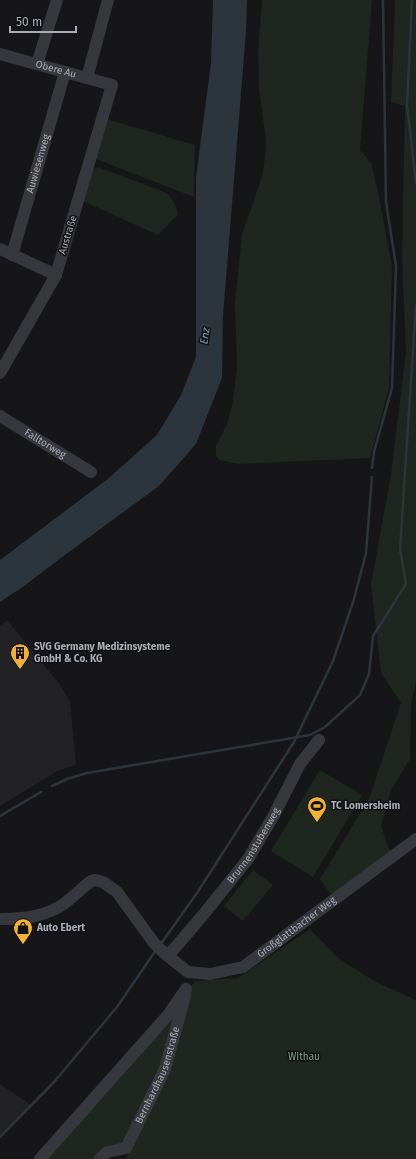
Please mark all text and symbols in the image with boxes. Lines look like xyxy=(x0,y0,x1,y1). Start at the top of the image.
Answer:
scale bar xyxy=(10,8,76,34)
text: 50 m xyxy=(16,15,42,29)
street label: Obere Au xyxy=(34,58,78,81)
street label: Auwiesenweg xyxy=(24,132,53,195)
street label: Austraße xyxy=(56,214,80,256)
water label: Enz xyxy=(197,326,213,345)
street label: Falltorweg xyxy=(22,426,69,462)
place label: SVG Germany Medizinsysteme GmbH & Co. KG xyxy=(34,641,171,665)
building icon: SVG Germany Medizinsysteme GmbH & Co. KG xyxy=(9,642,31,670)
sports icon: TC Lomersheim xyxy=(306,795,328,823)
place label: TC Lomersheim xyxy=(331,800,400,812)
street label: Brunnenstubenweg xyxy=(225,805,283,886)
street label: Großglattbacher Weg xyxy=(255,894,339,960)
shop icon: Auto Ebert xyxy=(12,917,34,945)
place label: Auto Ebert xyxy=(36,922,85,934)
street label: Bernhardhausenstraße xyxy=(133,1025,182,1126)
park label: Withau xyxy=(288,1051,320,1063)

